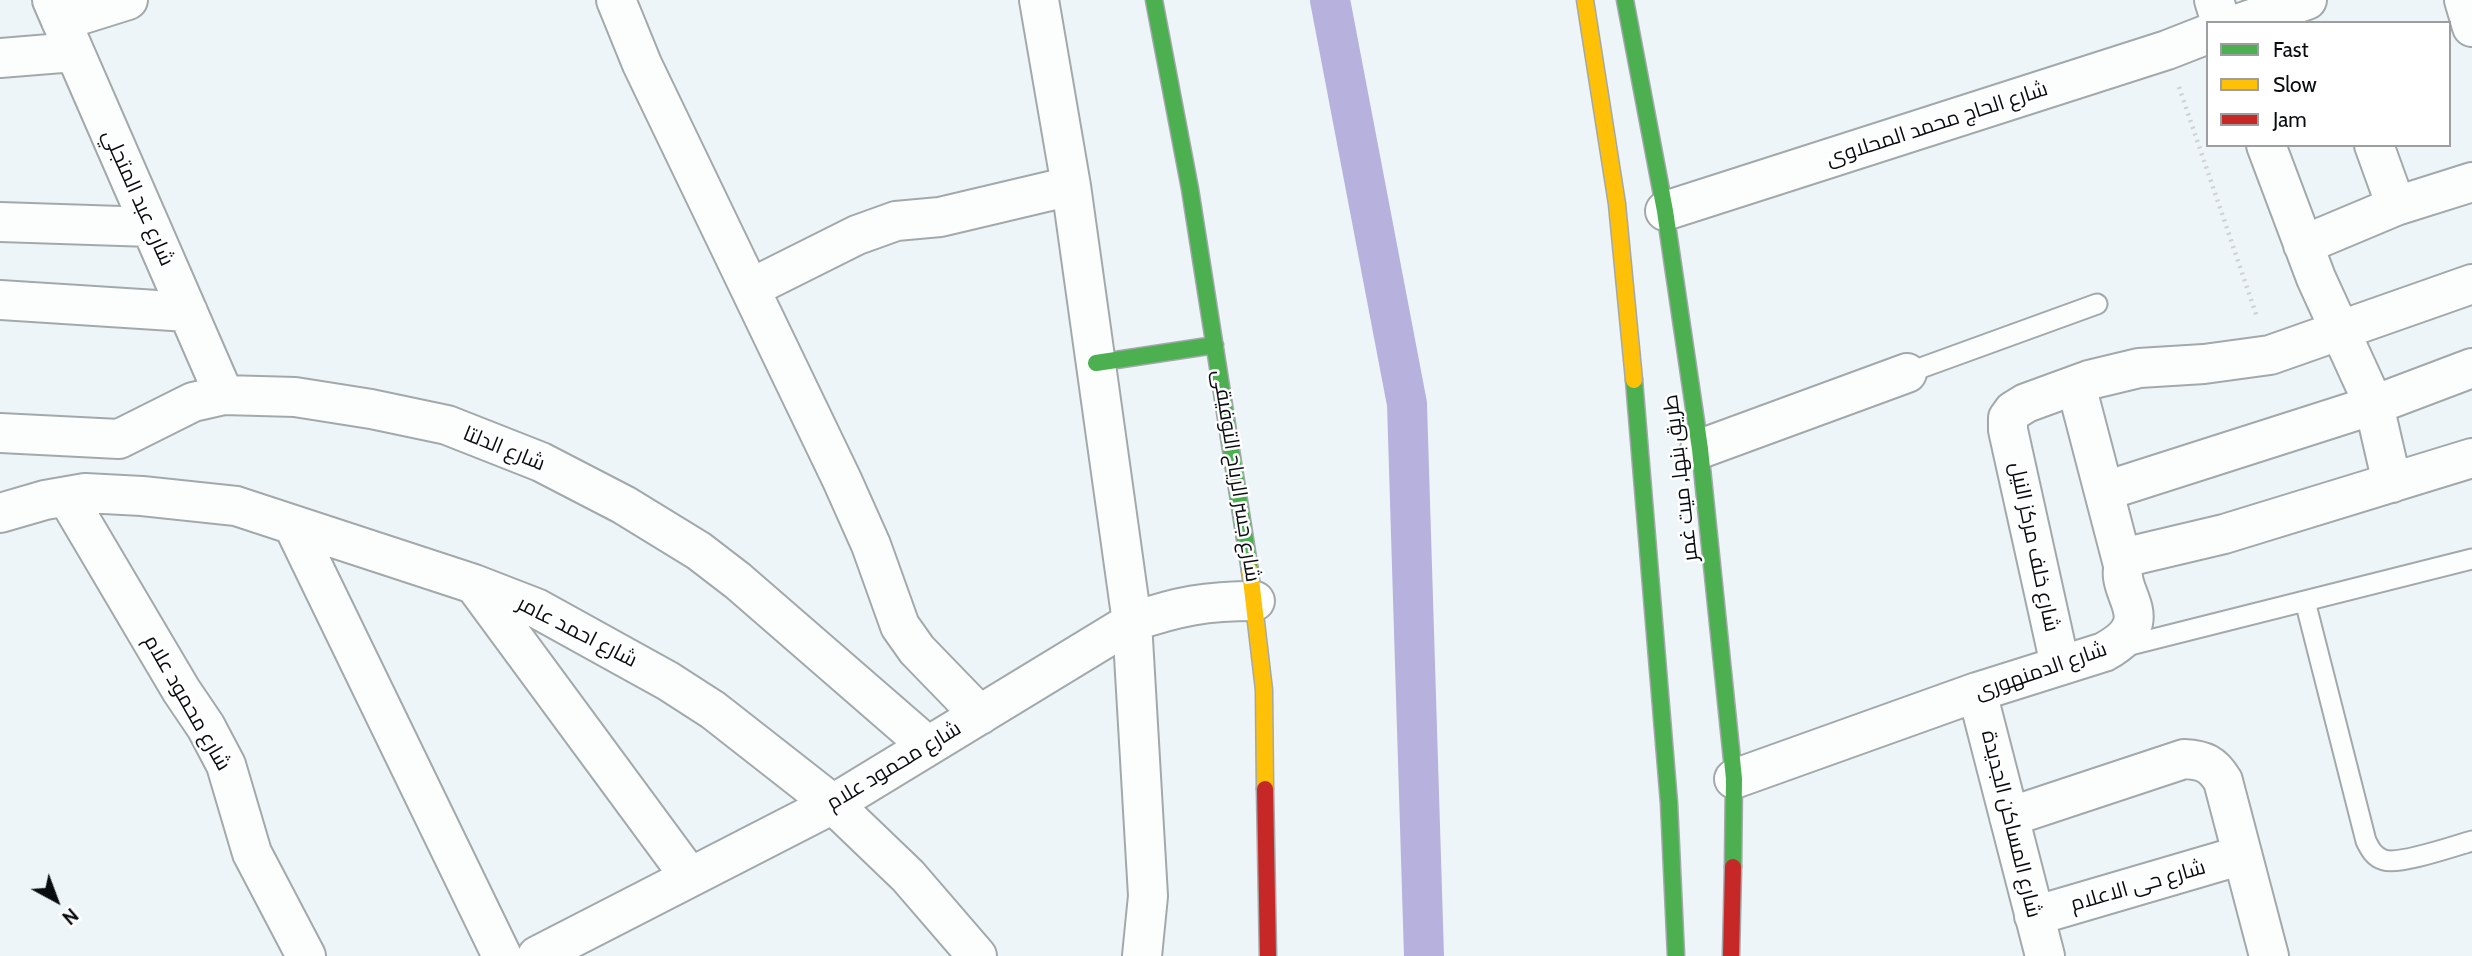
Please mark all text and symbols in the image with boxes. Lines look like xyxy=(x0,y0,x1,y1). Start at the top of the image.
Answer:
legend xyxy=(2206,21,2451,147)
text: Fast xyxy=(2273,37,2309,62)
text: Slow xyxy=(2273,72,2317,97)
street label: شارع الحاج محمد المحلاوى xyxy=(1823,76,2051,172)
text: Jam xyxy=(2273,107,2307,132)
street label: شارع عبد المتجلي xyxy=(97,126,179,270)
street label: شارع جسر الرياح التوفيقى xyxy=(1207,368,1265,584)
street label: طريق بنها, ميت غمر xyxy=(1658,393,1704,563)
street label: شارع الدلتا xyxy=(459,421,549,477)
street label: شارع خلف مركز النيل xyxy=(2004,460,2064,634)
street label: شارع احمد عامر xyxy=(513,591,641,673)
street label: شارع محمود علام xyxy=(138,631,236,775)
street label: شارع الدمنهورى xyxy=(1972,637,2110,705)
street label: شارع محمود علام xyxy=(822,716,966,816)
street label: شارع المساكن الجديدة xyxy=(1976,728,2046,920)
street label: شارع حى الاعلام xyxy=(2068,855,2208,917)
north arrow xyxy=(21,865,91,935)
text: N xyxy=(57,903,83,929)

